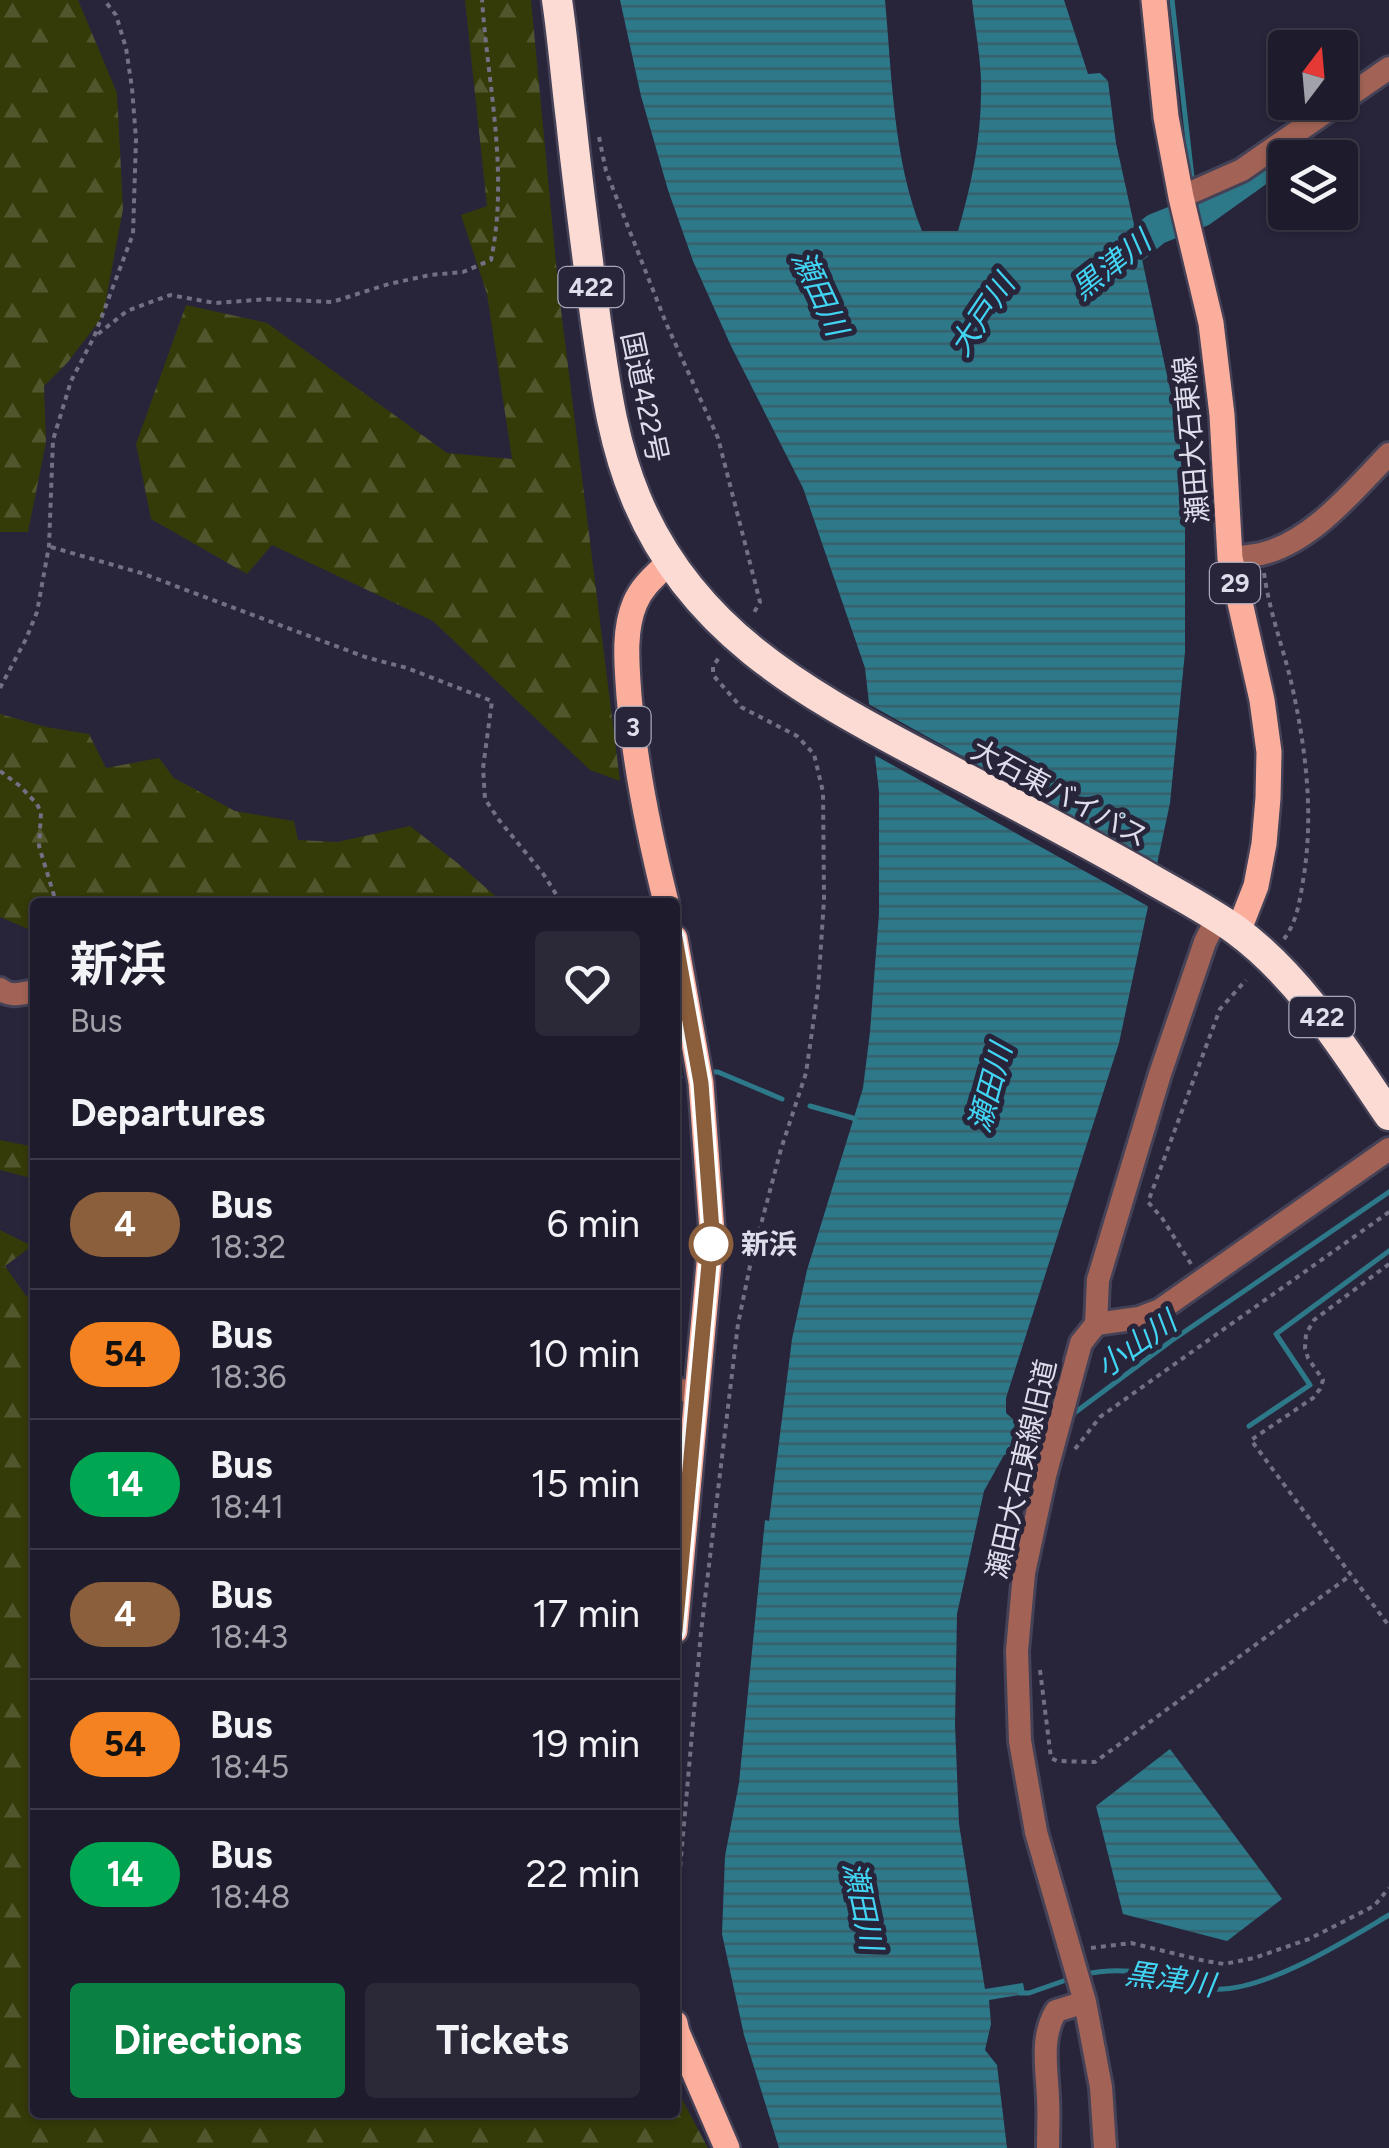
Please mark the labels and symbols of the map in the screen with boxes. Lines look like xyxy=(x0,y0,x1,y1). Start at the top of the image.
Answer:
north arrow xyxy=(1268,30,1358,120)
water label: 黒津川 xyxy=(1064,221,1160,307)
water label: 瀬田川 xyxy=(784,244,857,344)
water label: 大戸川 xyxy=(941,265,1024,363)
road number: 422 xyxy=(558,267,624,307)
street label: 国道422号 xyxy=(615,329,675,465)
street label: 瀬田大石東線 xyxy=(1167,355,1215,525)
road number: 29 xyxy=(1210,563,1260,603)
road number: 3 xyxy=(616,707,650,747)
street label: 大石東バイパス xyxy=(966,732,1154,854)
road number: 422 xyxy=(1290,997,1354,1037)
water label: 瀬田川 xyxy=(960,1037,1020,1136)
marker: 新浜 xyxy=(690,1223,732,1265)
place label: 新浜 xyxy=(741,1227,797,1261)
water label: 小山川 xyxy=(1089,1301,1186,1385)
street label: 瀬田大石東線旧道 xyxy=(979,1356,1063,1582)
water label: 瀬田川 xyxy=(836,1858,891,1957)
water label: 黒津川 xyxy=(1123,1954,1220,2004)

